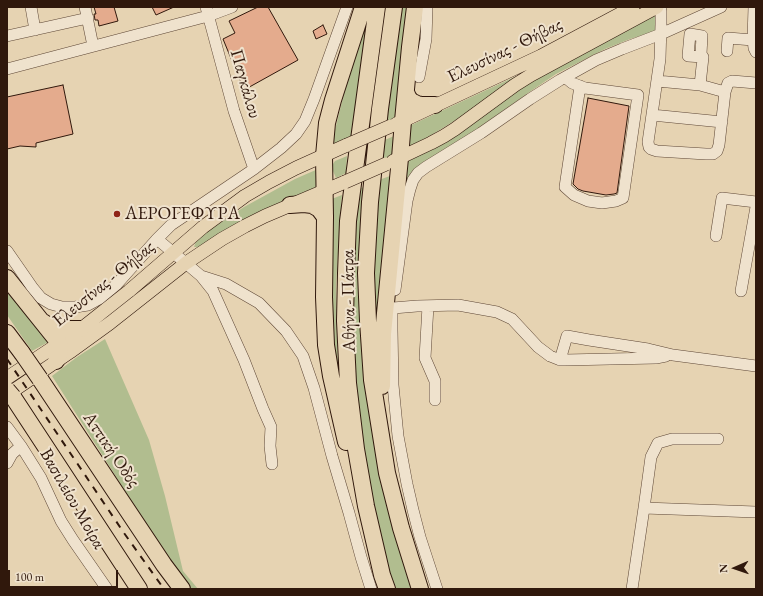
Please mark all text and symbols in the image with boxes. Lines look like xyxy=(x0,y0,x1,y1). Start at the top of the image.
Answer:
street label: Ελευσίνας - Θήβας xyxy=(444,14,566,88)
street label: Παγκάλου xyxy=(225,47,265,121)
place label: ΑΕΡΟΓΕΦΥΡΑ xyxy=(125,203,240,225)
marker: ΑΕΡΟΓΕΦΥΡΑ xyxy=(112,209,122,219)
street label: Ελευσίνας - Θήβας xyxy=(49,236,159,332)
street label: Αθήνα - Πάτρα xyxy=(337,250,361,352)
street label: Αττική Οδός xyxy=(78,408,144,492)
street label: Βασιλείου Μοίρα xyxy=(35,445,109,553)
north arrow xyxy=(715,548,755,588)
scale bar xyxy=(10,562,120,588)
text: N xyxy=(716,564,730,573)
text: 100 m xyxy=(15,569,44,585)

